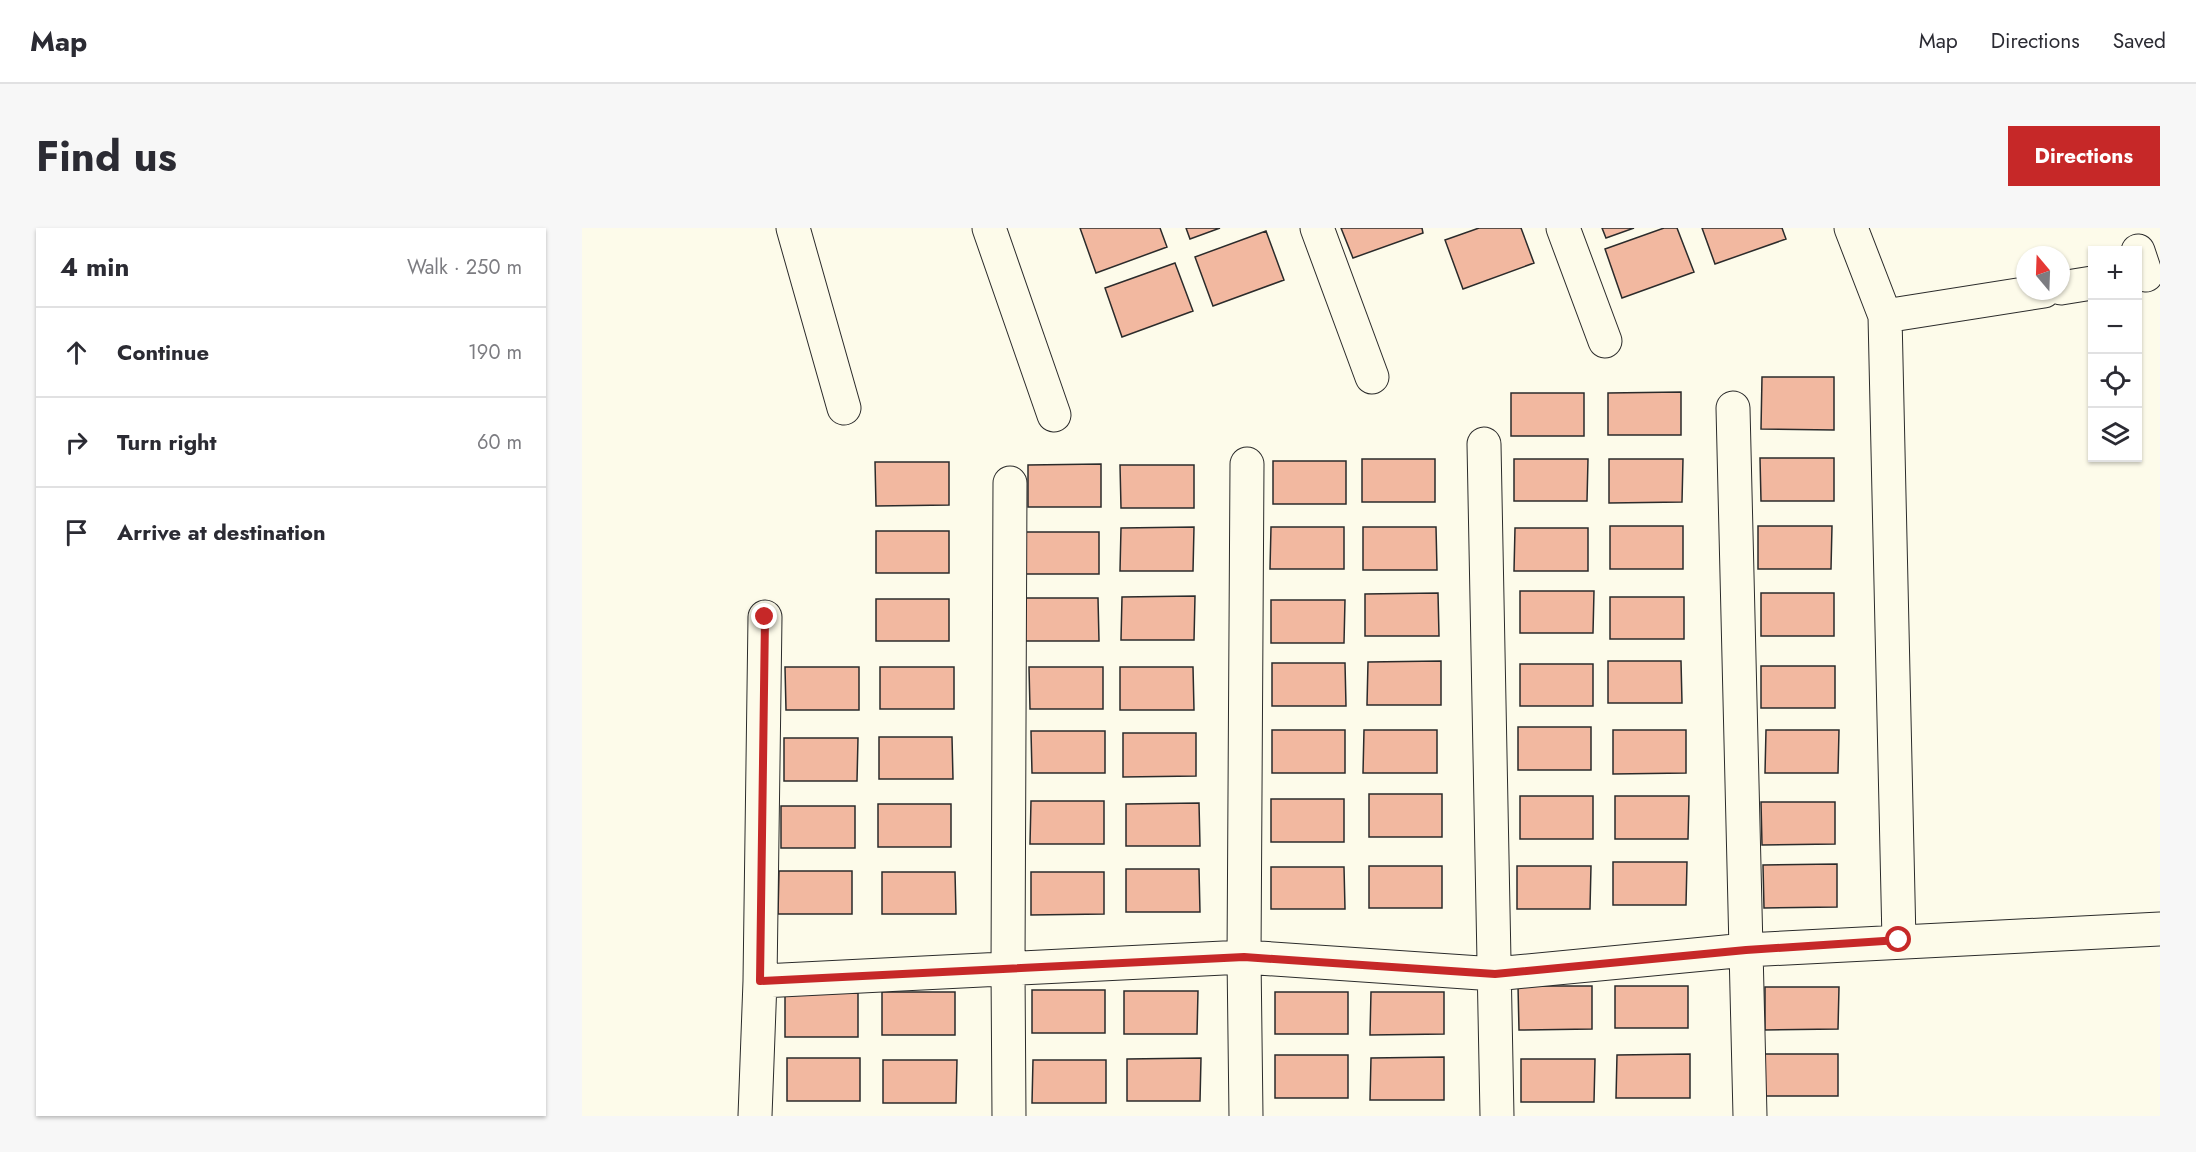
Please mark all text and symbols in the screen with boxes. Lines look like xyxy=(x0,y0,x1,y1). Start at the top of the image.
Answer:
text: Map xyxy=(30,21,87,62)
text: Map xyxy=(1919,26,1958,56)
text: Directions xyxy=(1991,26,2080,56)
text: Saved xyxy=(2113,26,2166,56)
text: Find us xyxy=(36,126,177,187)
button: Directions xyxy=(2008,126,2160,186)
north arrow xyxy=(2016,246,2070,300)
map controls xyxy=(2088,246,2142,462)
button: + xyxy=(2088,246,2142,300)
text: 4 min xyxy=(60,248,129,286)
text: Walk · 250 m xyxy=(407,253,522,282)
button: − xyxy=(2088,300,2142,354)
icon: ahead xyxy=(60,336,93,369)
text: Continue xyxy=(117,336,209,368)
text: 190 m xyxy=(468,338,522,367)
button: locate xyxy=(2088,354,2142,408)
button: layers xyxy=(2088,408,2142,462)
icon: right xyxy=(60,426,93,459)
text: Turn right xyxy=(117,426,217,458)
text: 60 m xyxy=(477,428,522,457)
icon: arrive xyxy=(60,516,93,549)
text: Arrive at destination xyxy=(117,516,326,548)
route end xyxy=(751,603,777,629)
route start xyxy=(1885,926,1911,952)

